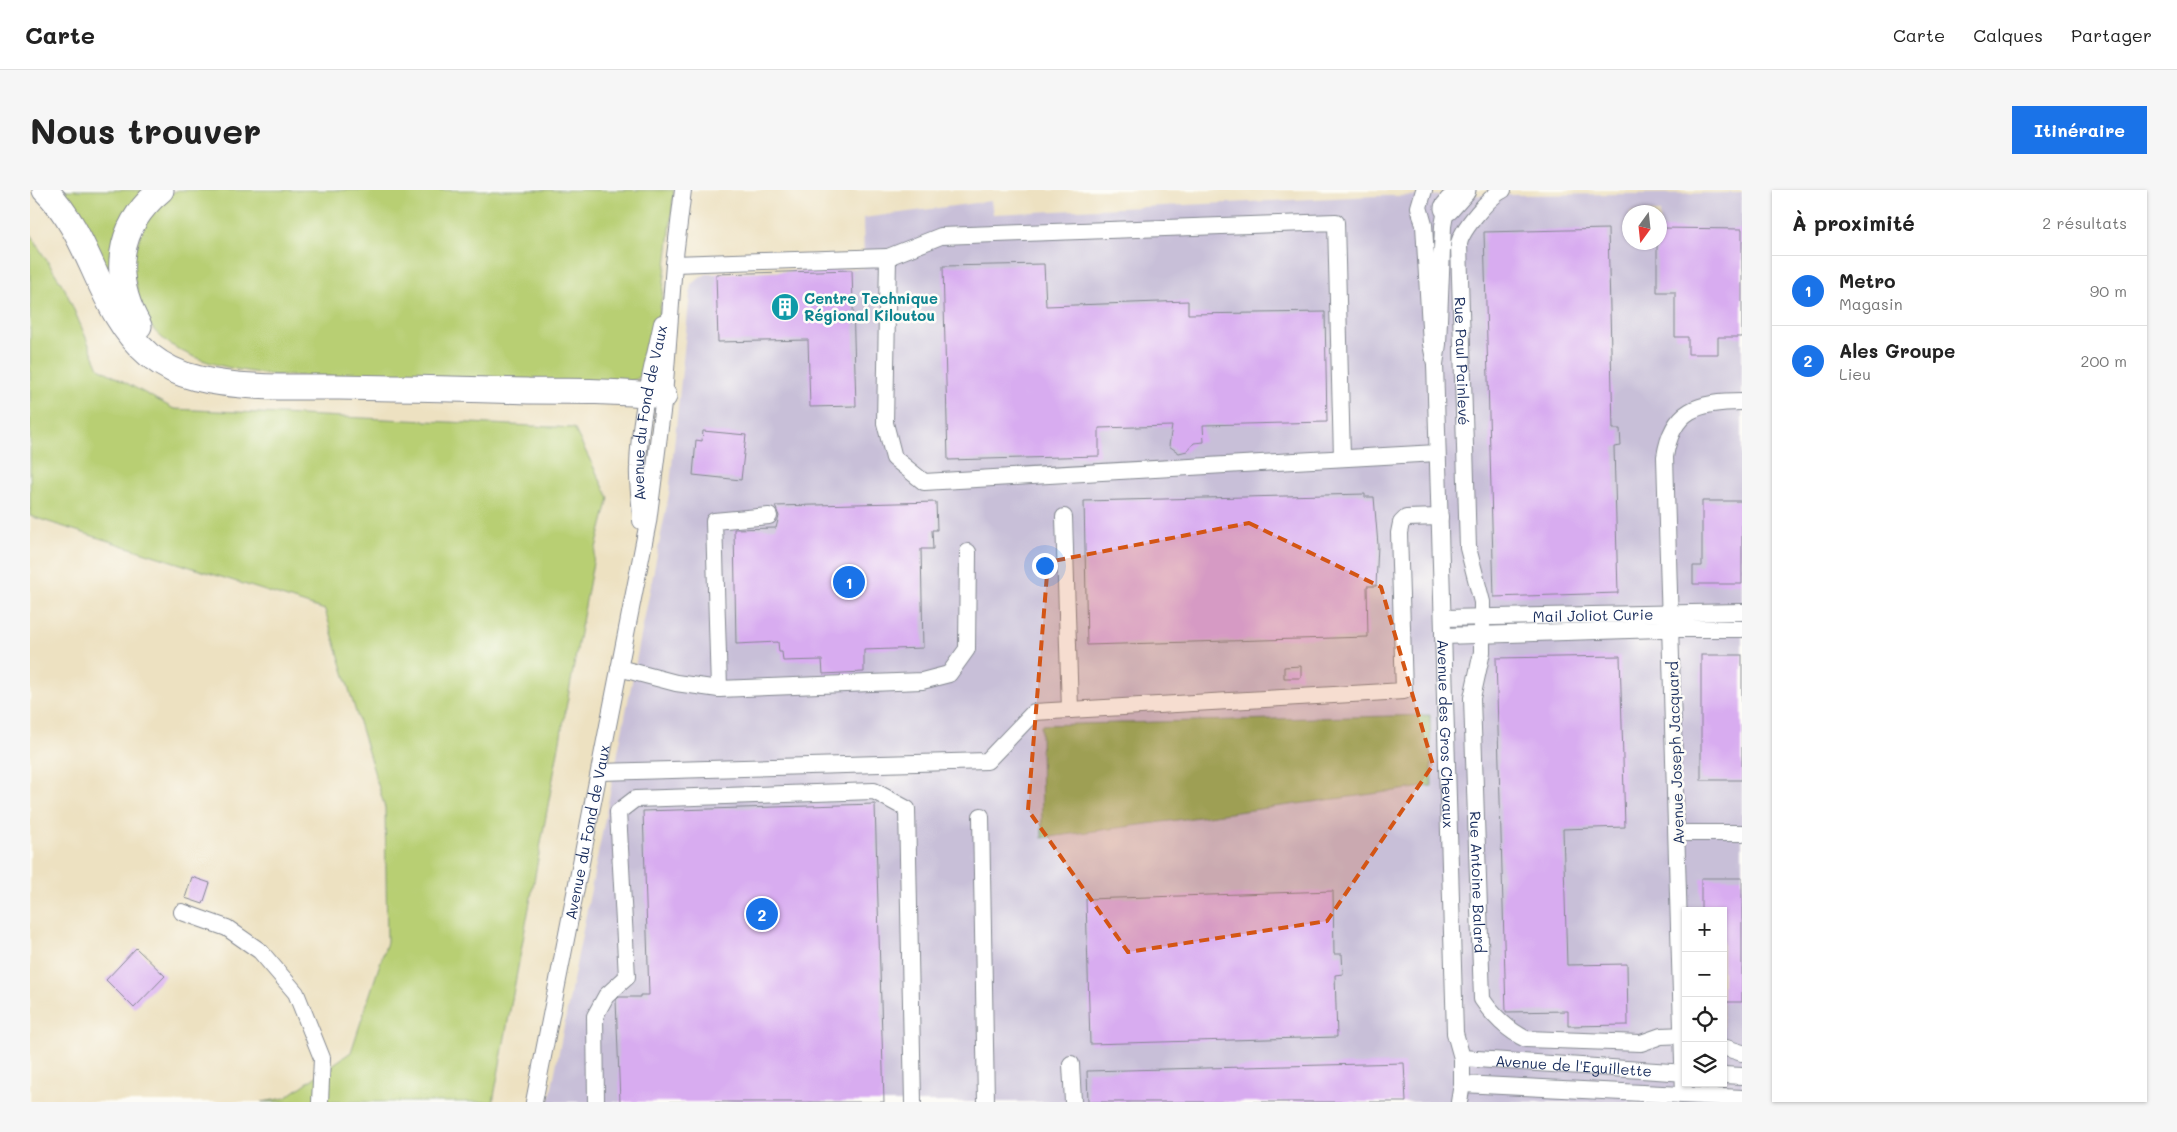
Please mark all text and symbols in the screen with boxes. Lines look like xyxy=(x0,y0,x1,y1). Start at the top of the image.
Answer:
text: Carte xyxy=(25,19,95,50)
text: Carte xyxy=(1893,23,1945,47)
text: Calques xyxy=(1973,23,2043,47)
text: Partager xyxy=(2071,23,2152,47)
button: Itinéraire xyxy=(2012,106,2147,154)
text: Nous trouver xyxy=(30,107,261,153)
north arrow xyxy=(1622,205,1667,250)
text: À proximité xyxy=(1792,209,1915,236)
text: 2 résultats xyxy=(2042,212,2127,233)
text: Metro xyxy=(1839,268,1896,293)
text: 1 xyxy=(1804,280,1812,301)
text: 90 m xyxy=(2090,280,2127,301)
place label: Centre Technique Régional Kiloutou xyxy=(804,288,938,325)
building icon: Centre Technique Régional Kiloutou xyxy=(770,292,800,322)
text: Magasin xyxy=(1839,293,1903,314)
street label: Rue Paul Painlevé xyxy=(1451,297,1474,426)
street label: Avenue du Fond de Vaux xyxy=(628,323,671,502)
text: Ales Groupe xyxy=(1839,338,1955,363)
text: 2 xyxy=(1804,350,1812,371)
text: 200 m xyxy=(2080,350,2127,371)
text: Lieu xyxy=(1839,363,1871,384)
your location xyxy=(1032,553,1058,579)
pin: 1 xyxy=(833,563,865,601)
street label: Mail Joliot Curie xyxy=(1532,604,1654,626)
street label: Avenue des Gros Chevaux xyxy=(1433,639,1459,829)
street label: Avenue Joseph Jacquard xyxy=(1662,661,1688,845)
street label: Avenue du Fond de Vaux xyxy=(560,743,614,921)
street label: Rue Antoine Balard xyxy=(1466,811,1490,953)
pin: 2 xyxy=(746,895,778,933)
map controls xyxy=(1682,907,1727,1087)
button: + xyxy=(1682,907,1727,952)
button: − xyxy=(1682,952,1727,997)
button: locate xyxy=(1682,997,1727,1042)
button: layers xyxy=(1682,1042,1727,1087)
street label: Avenue de l'Eguillette xyxy=(1495,1050,1653,1081)

